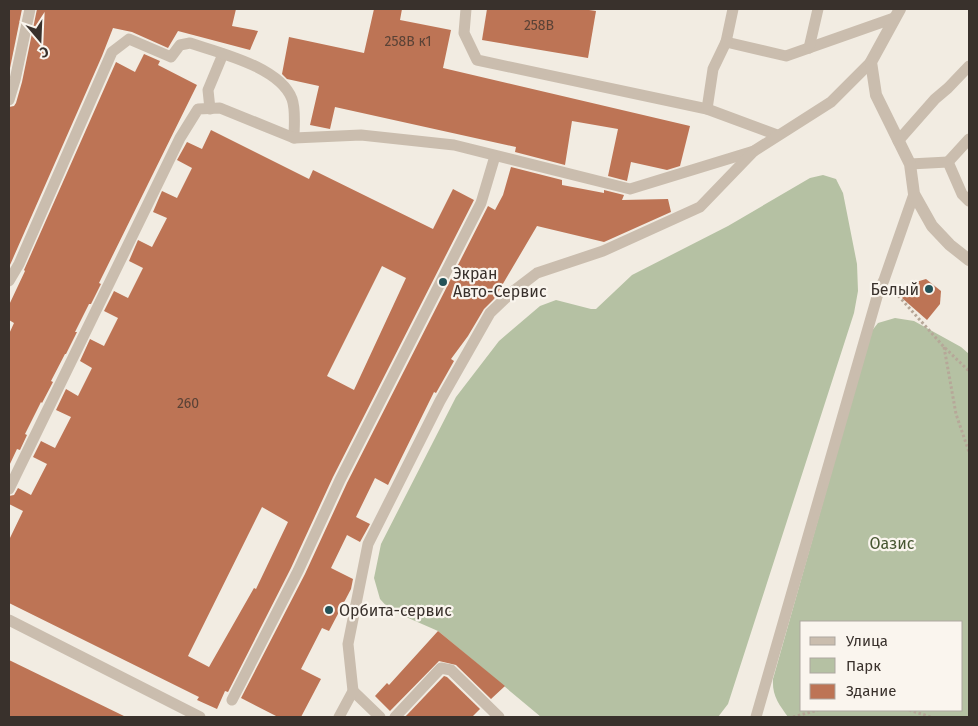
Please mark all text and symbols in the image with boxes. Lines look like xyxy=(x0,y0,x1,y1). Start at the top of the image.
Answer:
north arrow xyxy=(15,15,65,65)
house number: 258В xyxy=(524,17,554,34)
house number: 258В к1 xyxy=(385,33,432,50)
text: С xyxy=(37,42,51,61)
place label: Экран Авто-Сервис xyxy=(453,264,547,301)
marker: Экран Авто-Сервис xyxy=(437,276,449,288)
place label: Белый xyxy=(871,280,919,299)
marker: Белый xyxy=(923,283,935,295)
house number: 260 xyxy=(177,395,199,412)
park label: Оазис xyxy=(870,534,915,553)
place label: Орбита-сервис xyxy=(339,601,452,620)
marker: Орбита-сервис xyxy=(323,604,335,616)
legend xyxy=(800,621,963,711)
text: Улица xyxy=(846,632,888,650)
text: Парк xyxy=(846,657,881,675)
text: Здание xyxy=(846,682,896,700)

